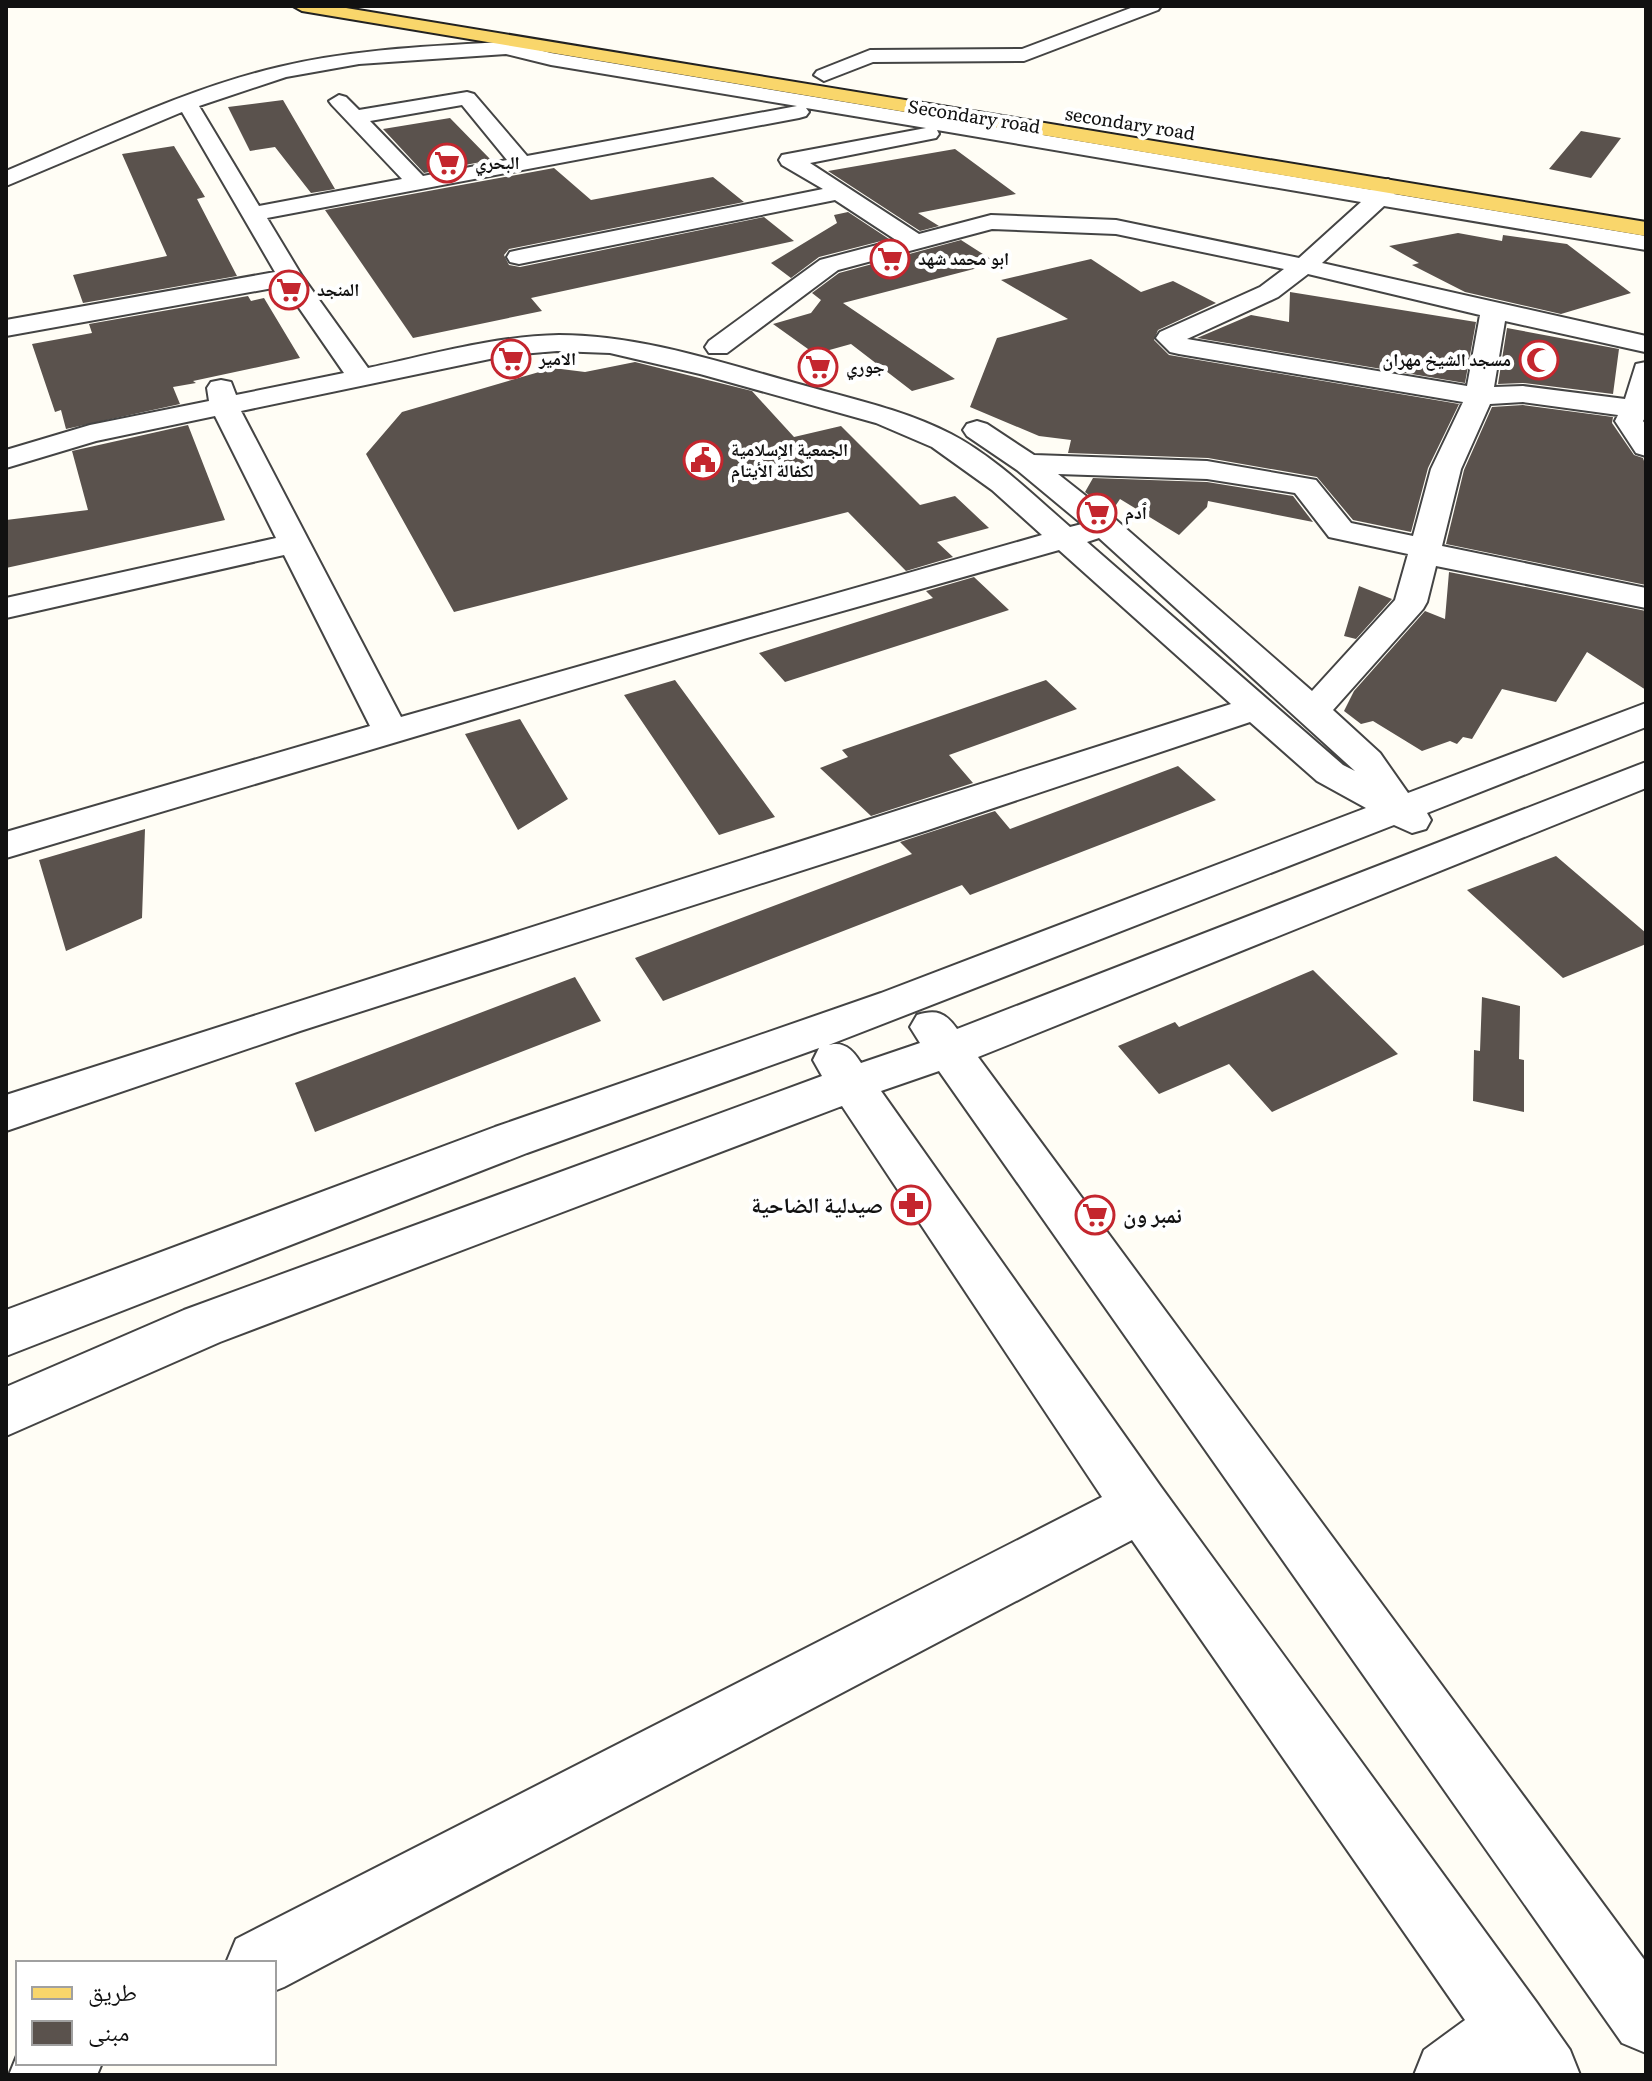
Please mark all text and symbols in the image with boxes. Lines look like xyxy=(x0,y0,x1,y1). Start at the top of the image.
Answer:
street label: Secondary road xyxy=(906,92,1042,139)
street label: secondary road xyxy=(1063,99,1197,146)
supermarket icon: البحري xyxy=(426,142,468,184)
place label: البحري xyxy=(475,148,520,177)
supermarket icon: ابو محمد شهد xyxy=(869,238,911,280)
place label: ابو محمد شهد xyxy=(918,244,1009,271)
supermarket icon: المنجد xyxy=(268,269,310,311)
place label: المنجد xyxy=(317,275,359,302)
supermarket icon: الامير xyxy=(490,338,532,380)
mosque icon: مسجد الشيخ مهران xyxy=(1518,339,1560,381)
place label: الامير xyxy=(538,344,576,371)
place label: مسجد الشيخ مهران xyxy=(1382,345,1511,372)
supermarket icon: جوري xyxy=(797,346,839,388)
place label: جوري xyxy=(846,352,885,381)
place label: الجمعية الإسلامية لكفالة الأيتام xyxy=(731,435,848,483)
public building icon: الجمعية الإسلامية لكفالة الأيتام xyxy=(682,439,724,481)
supermarket icon: ٱدم xyxy=(1076,492,1118,534)
place label: ٱدم xyxy=(1125,498,1147,525)
pharmacy icon: صيدلية الضاحية xyxy=(890,1184,932,1226)
place label: صيدلية الضاحية xyxy=(751,1187,883,1220)
supermarket icon: نمبر ون xyxy=(1074,1194,1116,1236)
place label: نمبر ون xyxy=(1123,1197,1182,1230)
legend xyxy=(16,1961,276,2065)
text: طريق xyxy=(88,1973,137,2008)
text: مبنى xyxy=(88,2013,129,2048)

